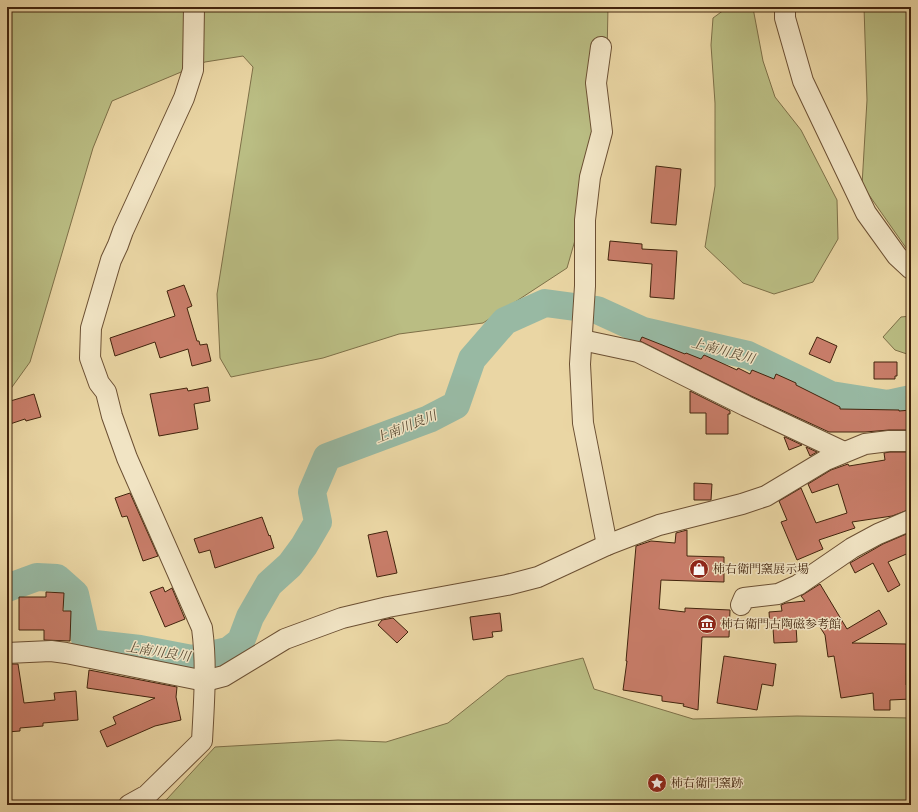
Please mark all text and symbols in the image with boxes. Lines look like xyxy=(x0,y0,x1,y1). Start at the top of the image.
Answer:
water label: 上南川良川 xyxy=(689,334,759,369)
water label: 上南川良川 xyxy=(372,406,441,448)
shop icon: 柿右衛門窯展示場 xyxy=(688,558,710,580)
place label: 柿右衛門窯展示場 xyxy=(713,561,809,577)
museum icon: 柿右衛門古陶磁参考館 xyxy=(696,613,718,635)
place label: 柿右衛門古陶磁参考館 xyxy=(721,616,841,632)
water label: 上南川良川 xyxy=(124,638,193,666)
place icon: 柿右衛門窯跡 xyxy=(646,772,668,794)
place label: 柿右衛門窯跡 xyxy=(671,775,743,791)

